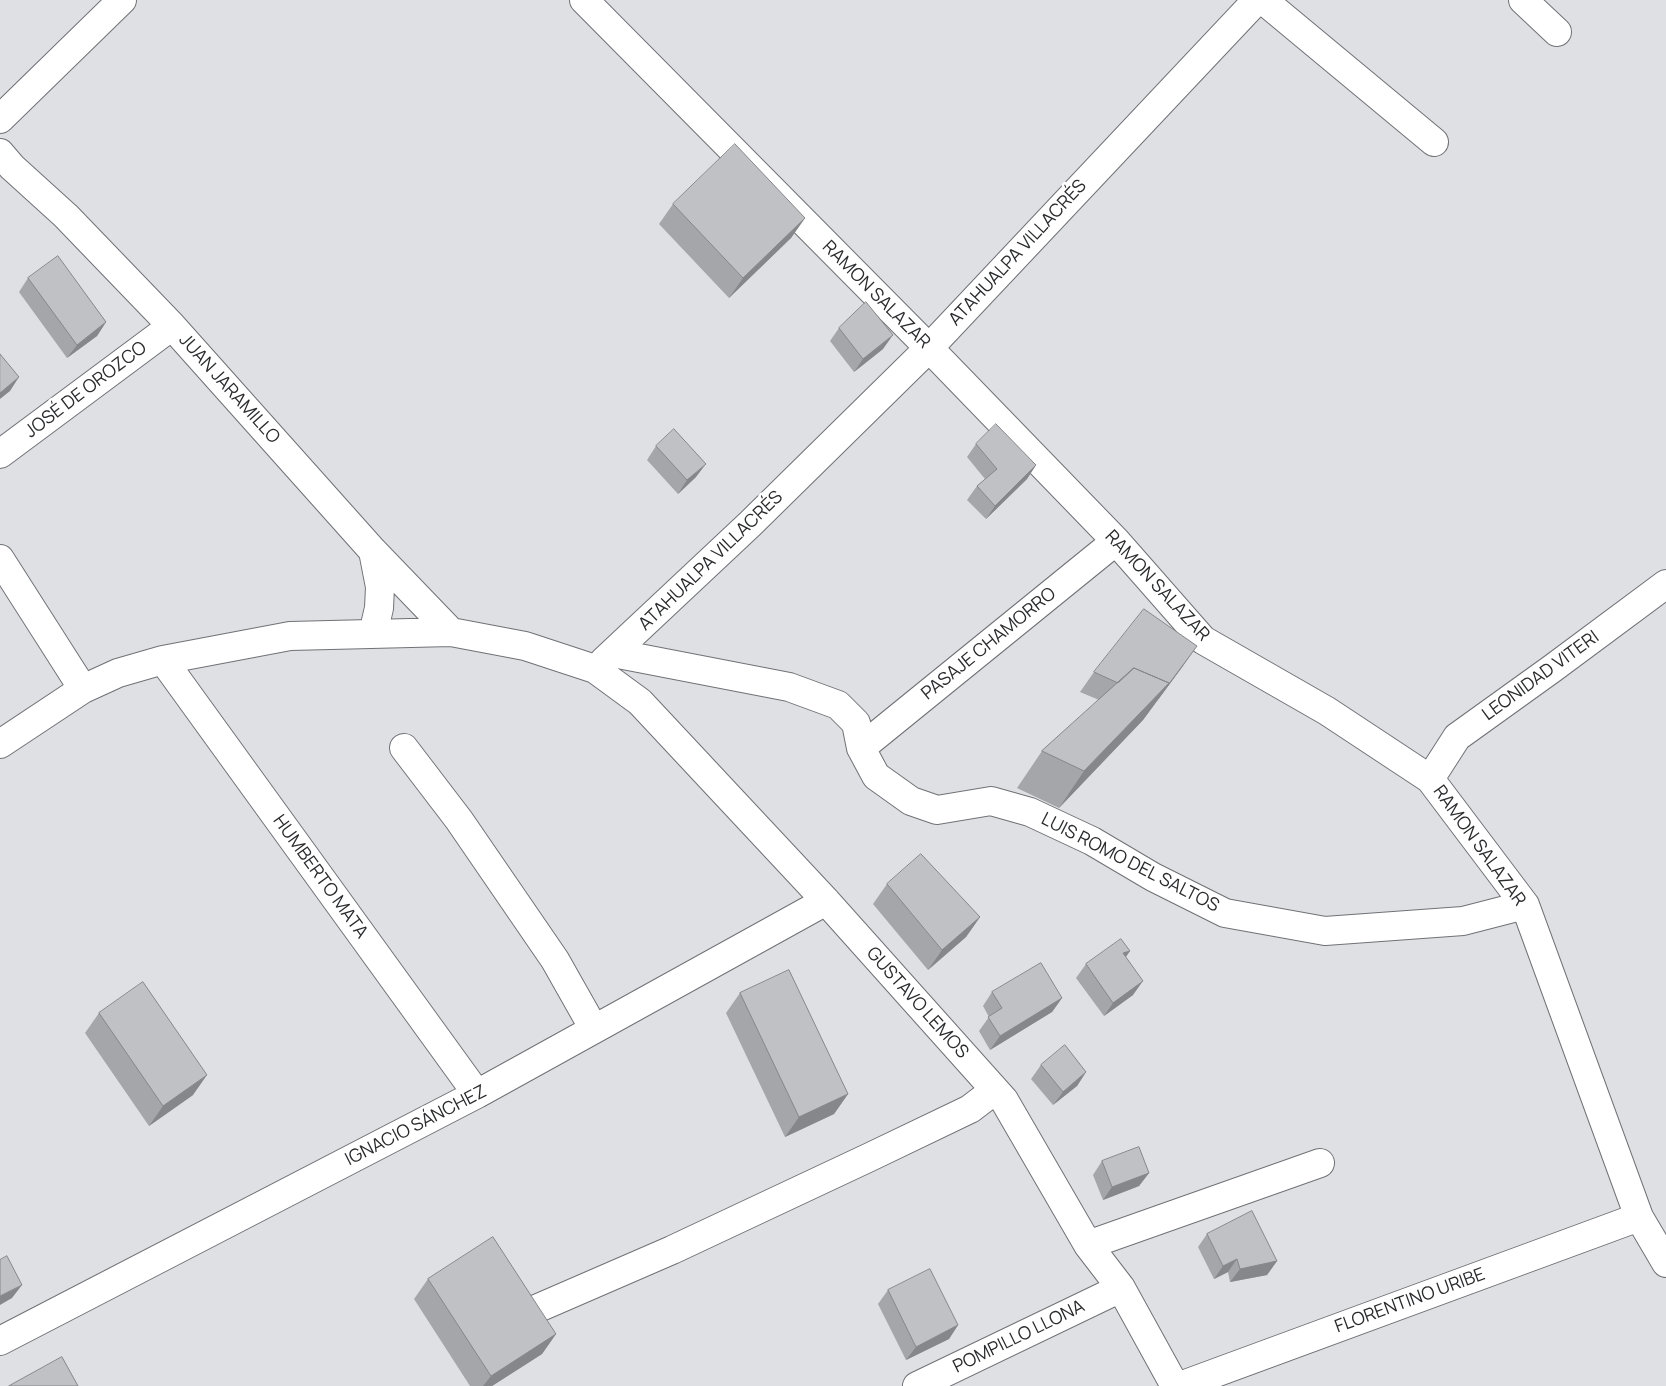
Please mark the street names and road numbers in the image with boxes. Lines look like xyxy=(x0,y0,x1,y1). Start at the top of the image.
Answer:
street label: ATAHUALPA VILLACRÉS xyxy=(945,176,1091,330)
street label: RAMON SALAZAR xyxy=(818,237,934,353)
street label: JUAN JARAMILLO xyxy=(174,330,284,448)
street label: JOSÉ DE OROZCO xyxy=(21,337,151,443)
street label: ATAHUALPA VILLACRÉS xyxy=(635,487,787,635)
street label: RAMON SALAZAR xyxy=(1100,526,1214,646)
street label: PASAJE CHAMORRO xyxy=(918,583,1060,705)
street label: LEONIDAD VITERI xyxy=(1478,626,1604,726)
street label: RAMON SALAZAR xyxy=(1428,782,1530,910)
street label: LUIS ROMO DEL SALTOS xyxy=(1037,809,1223,917)
street label: HUMBERTO MATA xyxy=(268,811,372,943)
street label: GUSTAVO LEMOS xyxy=(861,943,973,1063)
street label: IGNACIO SÁNCHEZ xyxy=(342,1081,490,1171)
street label: FLORENTINO URIBE xyxy=(1332,1264,1488,1338)
street label: POMPILLO LLONA xyxy=(950,1296,1088,1378)

